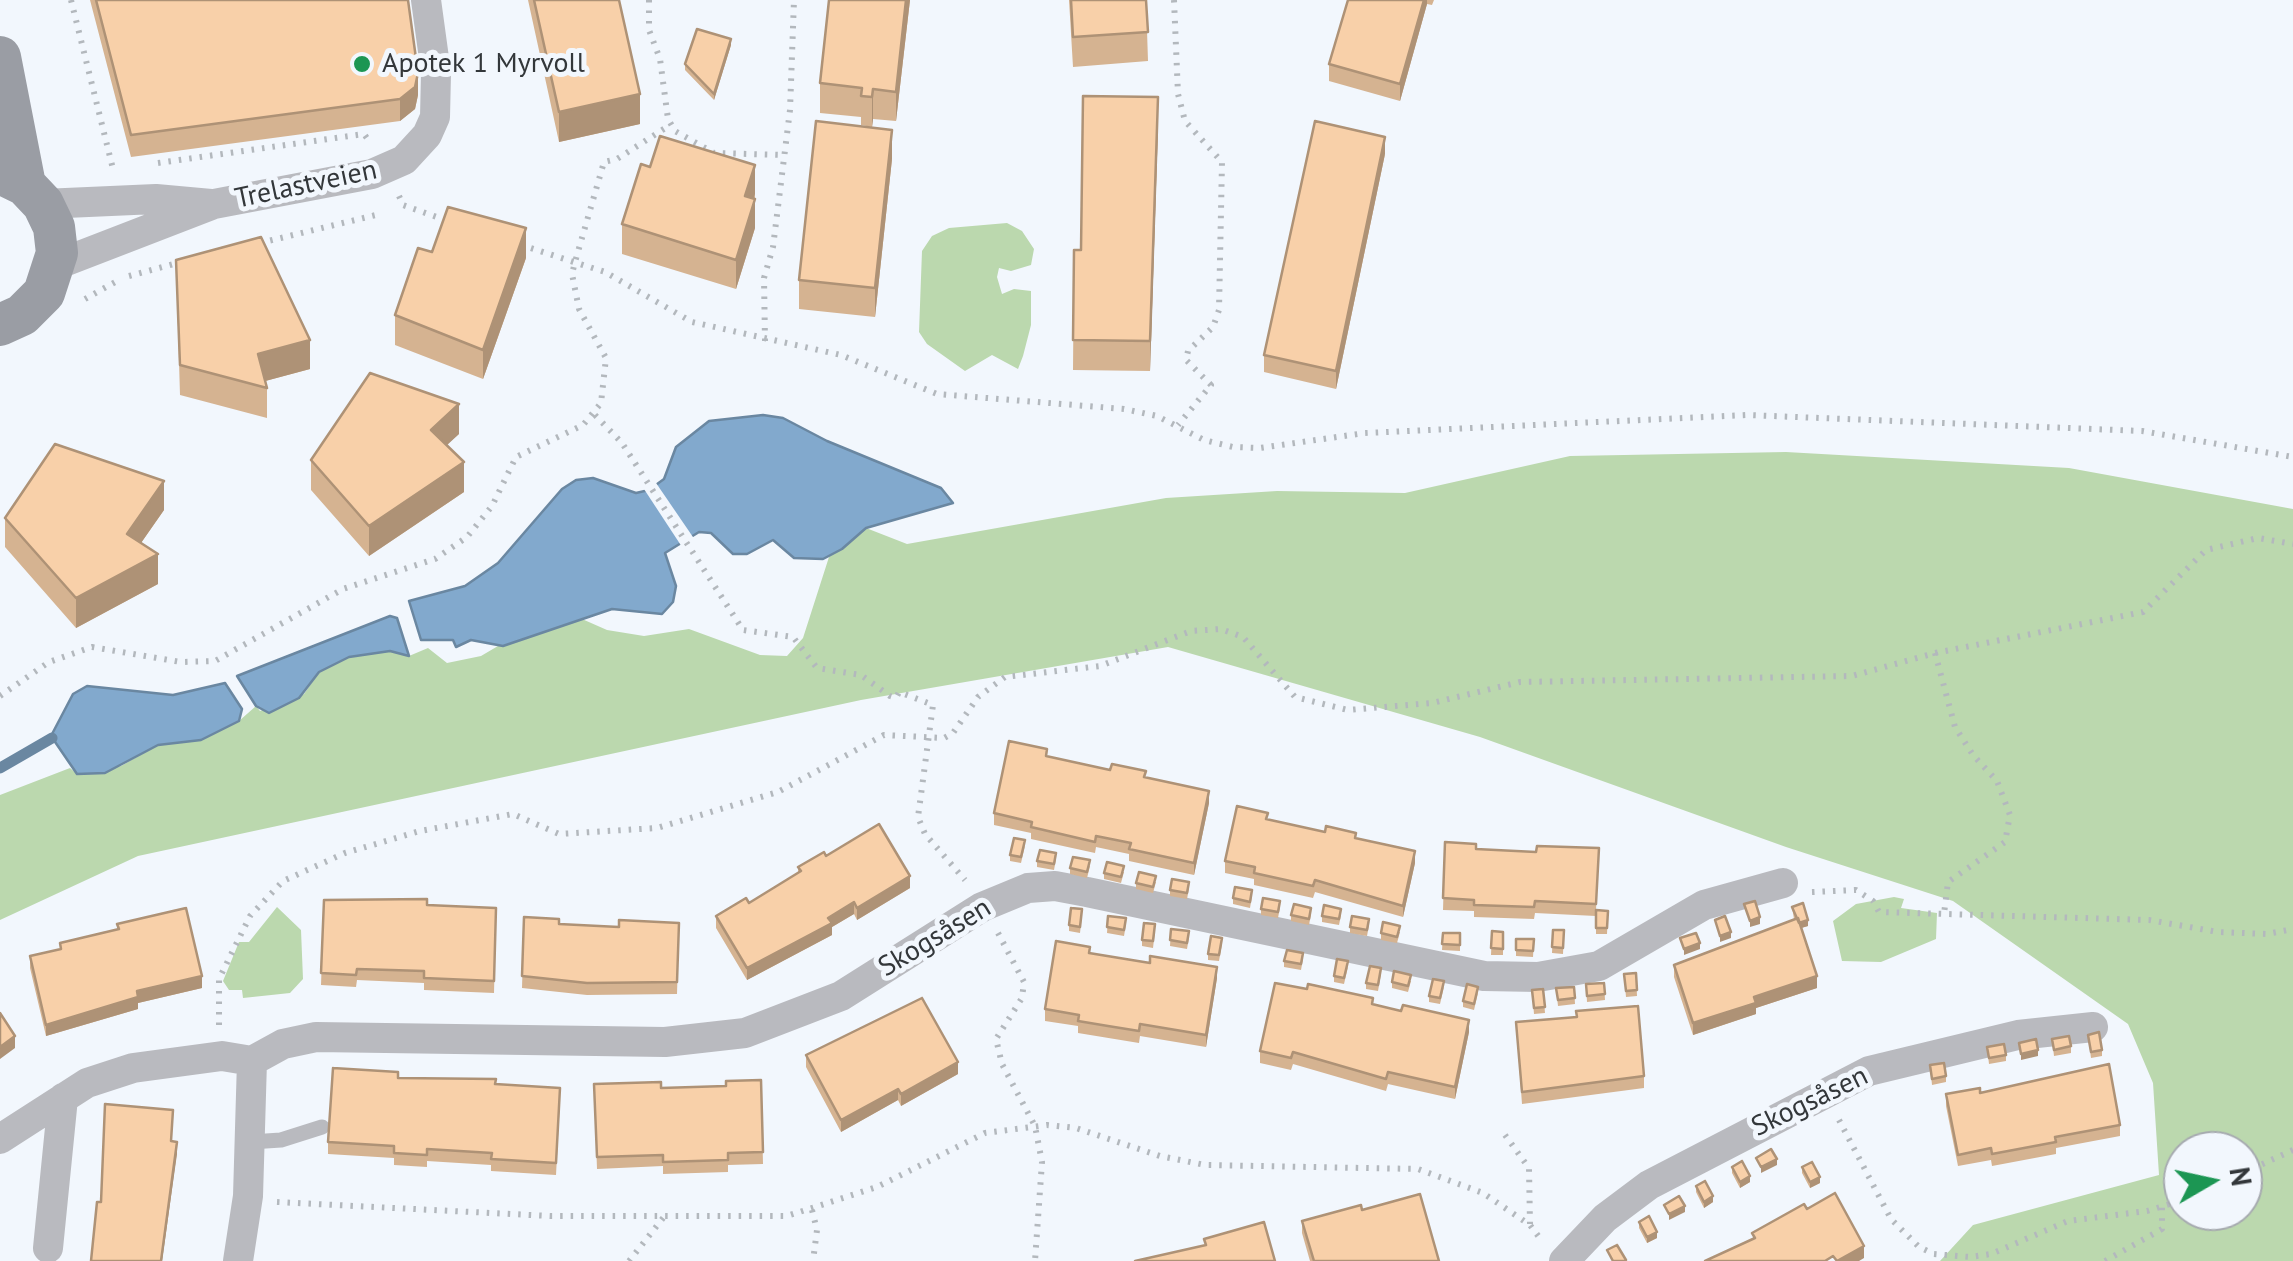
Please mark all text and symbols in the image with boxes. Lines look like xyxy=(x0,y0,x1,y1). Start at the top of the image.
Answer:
place label: Apotek 1 Myrvoll xyxy=(382,47,585,81)
marker: Apotek 1 Myrvoll xyxy=(351,53,373,75)
street label: Trelastveien xyxy=(232,154,380,216)
street label: Skogsåsen xyxy=(873,891,997,985)
street label: Skogsåsen xyxy=(1746,1060,1874,1144)
north arrow xyxy=(2163,1131,2263,1231)
text: N xyxy=(2221,1165,2261,1189)

